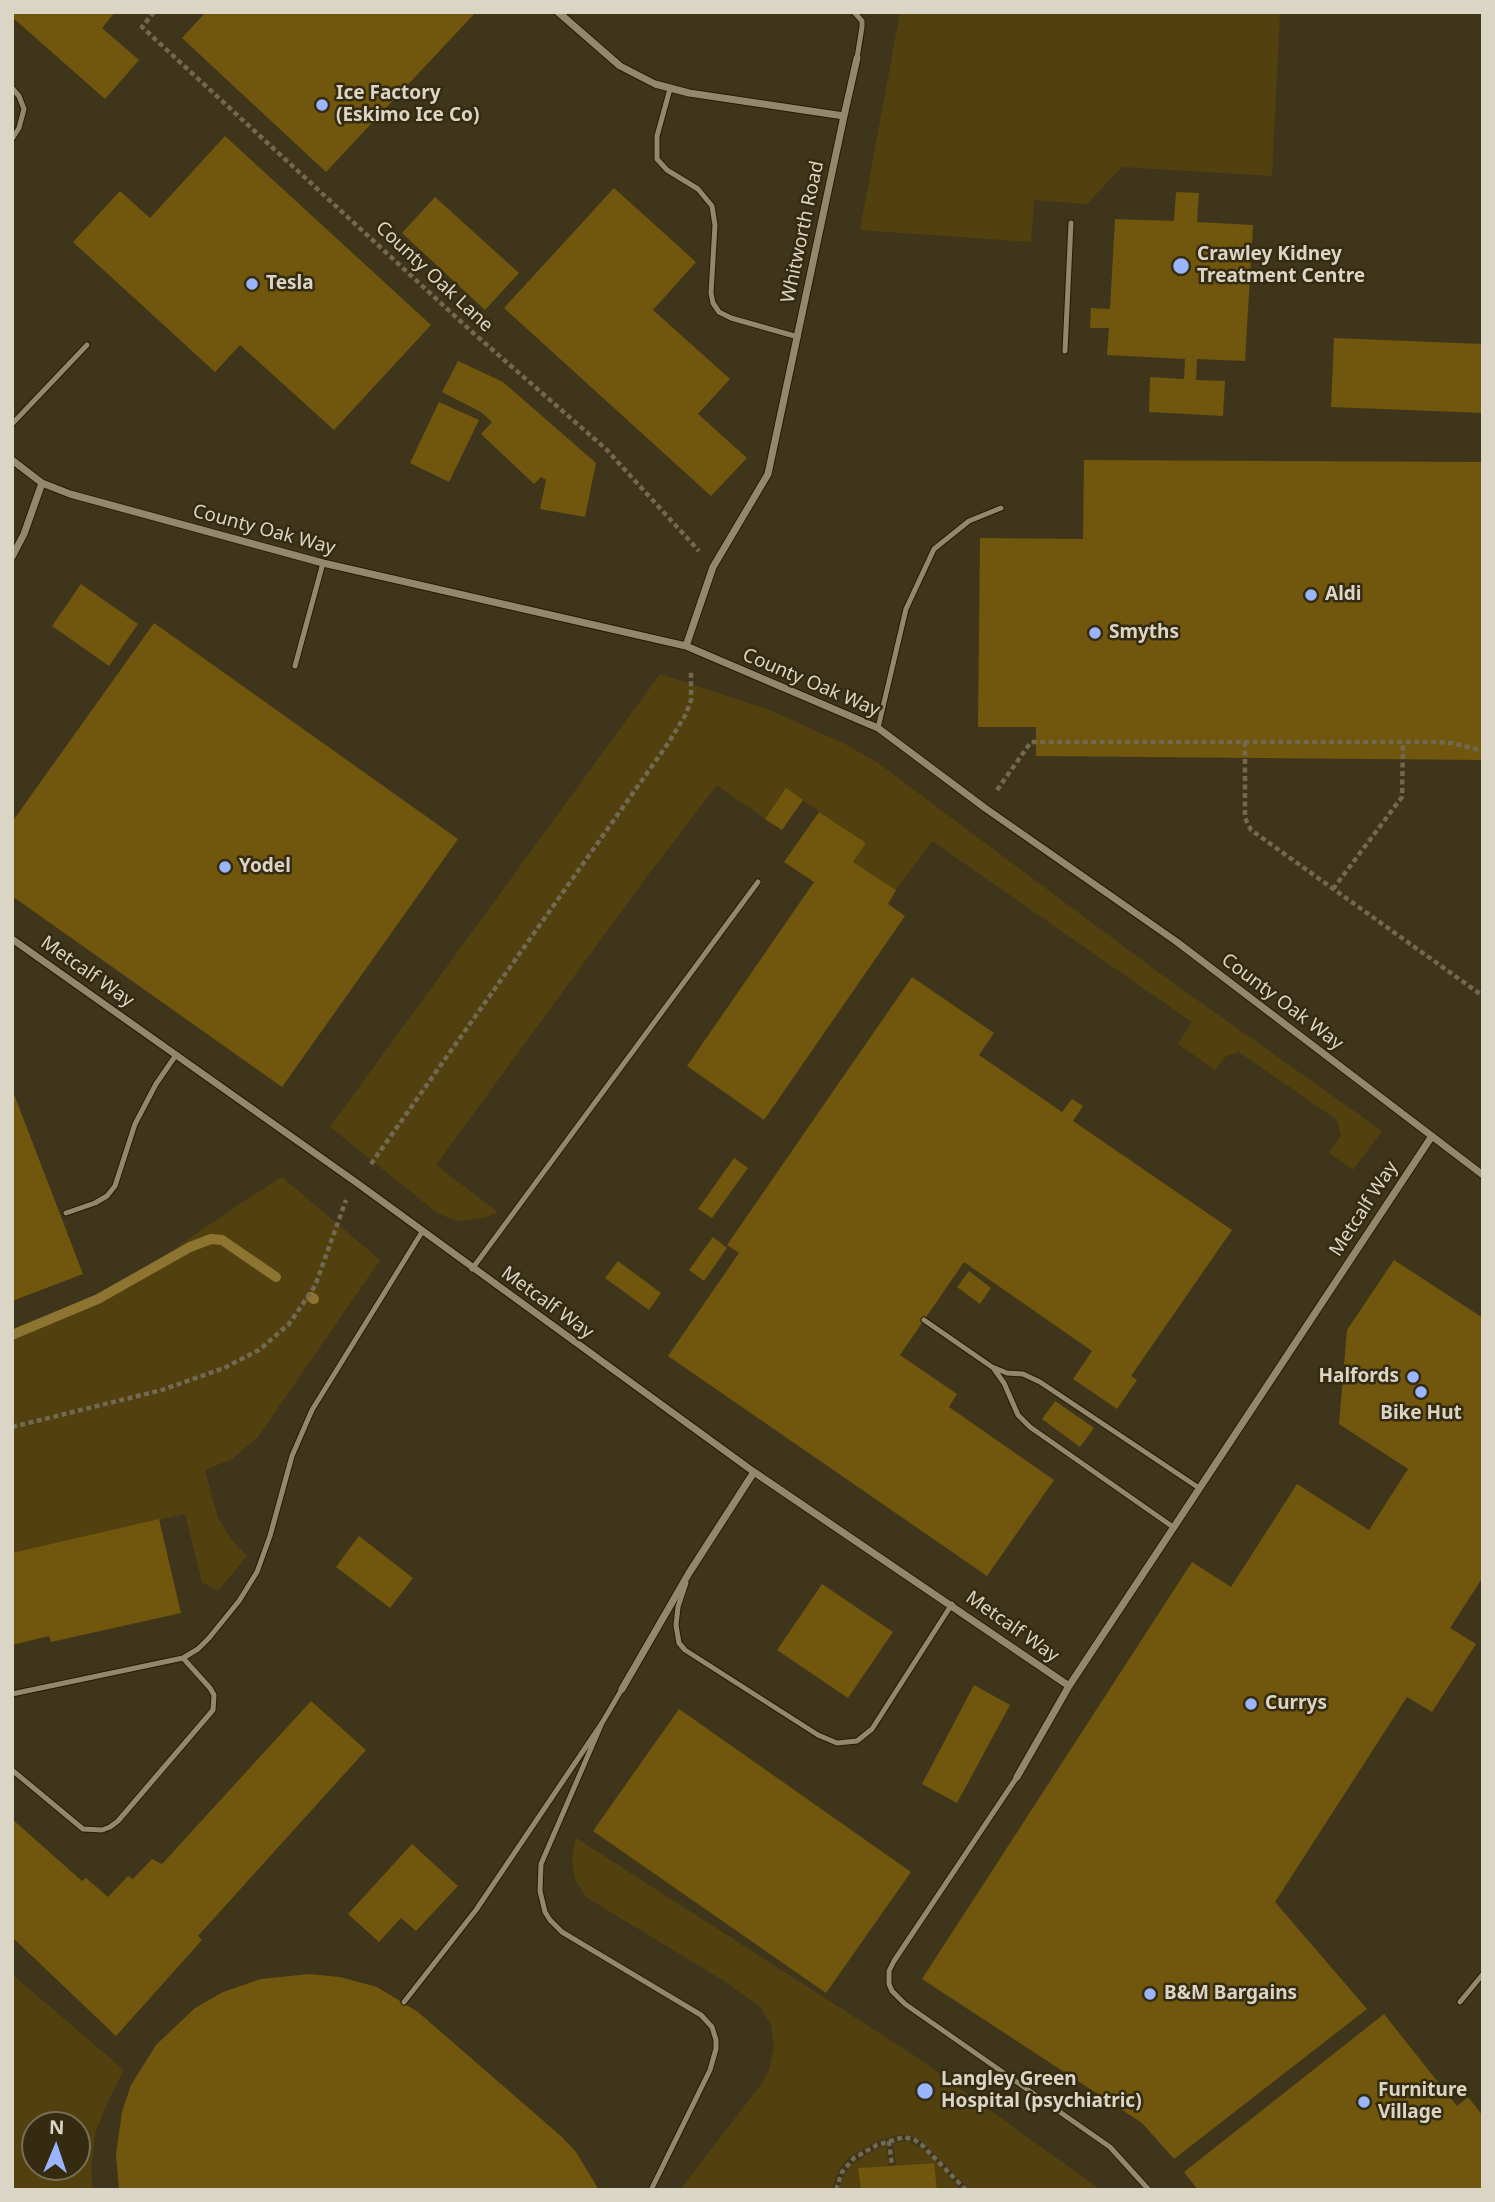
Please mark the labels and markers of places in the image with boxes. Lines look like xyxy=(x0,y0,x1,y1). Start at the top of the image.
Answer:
place label: Ice Factory (Eskimo Ice Co) xyxy=(336,83,479,127)
marker: Ice Factory (Eskimo Ice Co) xyxy=(314,97,330,113)
place label: Crawley Kidney Treatment Centre xyxy=(1197,244,1365,288)
marker: Crawley Kidney Treatment Centre xyxy=(1171,256,1191,276)
place label: Tesla xyxy=(266,273,314,295)
marker: Tesla xyxy=(244,276,260,292)
place label: Aldi xyxy=(1325,584,1361,606)
marker: Aldi xyxy=(1303,587,1319,603)
place label: Smyths xyxy=(1109,622,1179,644)
marker: Smyths xyxy=(1087,625,1103,641)
place label: Yodel xyxy=(239,856,291,878)
marker: Yodel xyxy=(217,859,233,875)
place label: Halfords xyxy=(1319,1366,1399,1388)
marker: Halfords xyxy=(1405,1369,1421,1385)
marker: Bike Hut xyxy=(1413,1384,1429,1400)
place label: Bike Hut xyxy=(1380,1403,1462,1425)
place label: Currys xyxy=(1265,1693,1327,1715)
marker: Currys xyxy=(1243,1696,1259,1712)
place label: B&M Bargains xyxy=(1164,1983,1297,2005)
marker: B&M Bargains xyxy=(1142,1986,1158,2002)
place label: Langley Green Hospital (psychiatric) xyxy=(941,2069,1142,2113)
place label: Furniture Village xyxy=(1378,2080,1467,2124)
marker: Langley Green Hospital (psychiatric) xyxy=(915,2081,935,2101)
marker: Furniture Village xyxy=(1356,2094,1372,2110)

